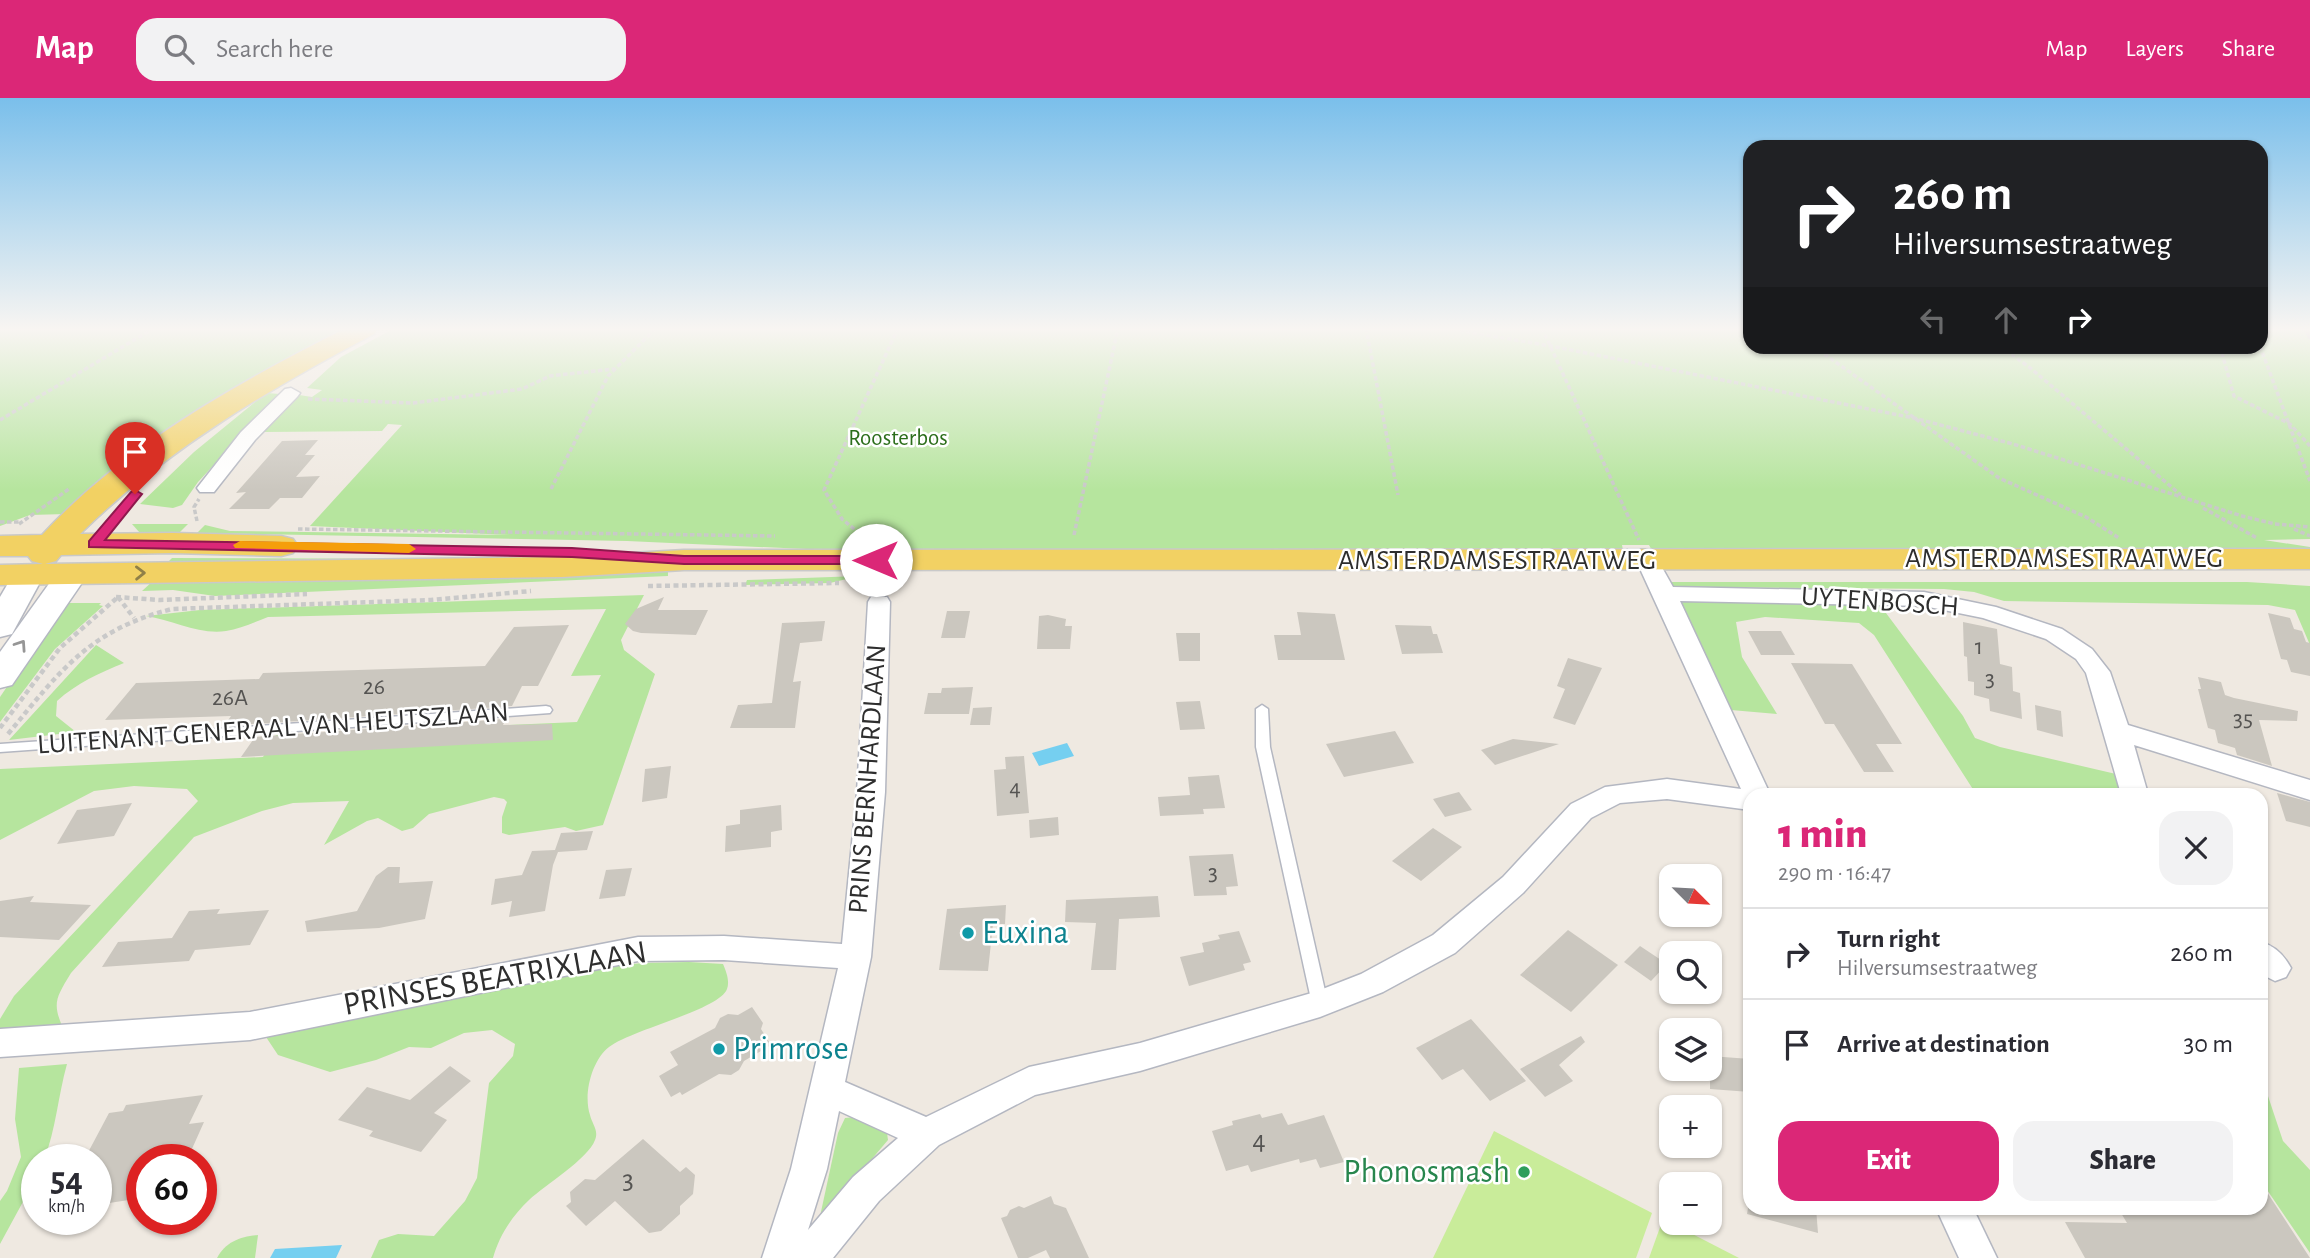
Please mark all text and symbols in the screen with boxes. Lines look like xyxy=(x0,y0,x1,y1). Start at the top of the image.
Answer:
search box xyxy=(136,18,626,81)
icon: search xyxy=(160,30,198,68)
text: Map xyxy=(35,32,94,65)
text: Search here xyxy=(216,36,334,62)
text: Map xyxy=(2045,37,2087,61)
text: Layers xyxy=(2125,37,2184,61)
text: Share xyxy=(2222,37,2275,61)
icon: right xyxy=(1778,168,1869,259)
text: 260 m xyxy=(1893,170,2012,219)
text: Hilversumsestraatweg xyxy=(1893,228,2172,260)
icon: left xyxy=(1914,301,1952,339)
icon: ahead xyxy=(1987,301,2025,339)
icon: right xyxy=(2060,301,2098,339)
pin xyxy=(105,422,165,494)
park label: Roosterbos xyxy=(848,427,948,450)
icon: arrive xyxy=(116,433,154,471)
position arrow xyxy=(839,523,913,597)
street label: AMSTERDAMSESTRAATWEG xyxy=(1905,545,2223,573)
street label: AMSTERDAMSESTRAATWEG xyxy=(1338,547,1656,575)
one-way arrow xyxy=(135,565,145,581)
street label: UYTENBOSCH xyxy=(1800,583,1960,621)
house number: 1 xyxy=(1975,635,1983,659)
one-way arrow xyxy=(13,640,25,653)
street label: PRINS BERNHARDLAAN xyxy=(845,643,891,915)
house number: 3 xyxy=(1985,667,1995,691)
house number: 26 xyxy=(363,675,385,699)
house number: 26A xyxy=(212,686,248,710)
street label: LUITENANT GENERAAL VAN HEUTSZLAAN xyxy=(36,699,510,759)
house number: 35 xyxy=(2233,707,2253,731)
house number: 4 xyxy=(1009,776,1021,800)
button: close xyxy=(2159,811,2233,885)
text: 1 min xyxy=(1778,813,1867,855)
house number: 3 xyxy=(1208,861,1218,885)
text: 290 m · 16:47 xyxy=(1778,862,1891,885)
north arrow xyxy=(1659,864,1722,928)
map controls xyxy=(1659,864,1722,1235)
place label: Euxina xyxy=(982,917,1069,950)
marker: Euxina xyxy=(960,925,976,941)
text: Turn right xyxy=(1837,926,1940,952)
icon: right xyxy=(1778,935,1816,973)
street label: PRINSES BEATRIXLAAN xyxy=(341,936,649,1022)
text: 260 m xyxy=(2170,940,2233,966)
button: search xyxy=(1659,941,1722,1004)
text: Hilversumsestraatweg xyxy=(1837,957,2037,980)
button: layers xyxy=(1659,1018,1722,1081)
icon: arrive xyxy=(1778,1026,1816,1064)
text: Arrive at destination xyxy=(1837,1031,2050,1057)
text: 30 m xyxy=(2183,1031,2233,1057)
place label: Primrose xyxy=(733,1033,849,1066)
marker: Primrose xyxy=(711,1041,727,1057)
button: + xyxy=(1659,1095,1722,1158)
button: Exit xyxy=(1778,1121,1999,1201)
button: Share xyxy=(2013,1121,2233,1201)
house number: 4 xyxy=(1252,1127,1266,1155)
speed limit sign: 60 xyxy=(126,1144,217,1235)
place label: Phonosmash xyxy=(1343,1156,1510,1189)
text: 54 xyxy=(50,1163,83,1198)
marker: Phonosmash xyxy=(1516,1164,1532,1180)
house number: 3 xyxy=(622,1166,634,1194)
button: − xyxy=(1659,1172,1722,1235)
text: km/h xyxy=(48,1198,85,1216)

